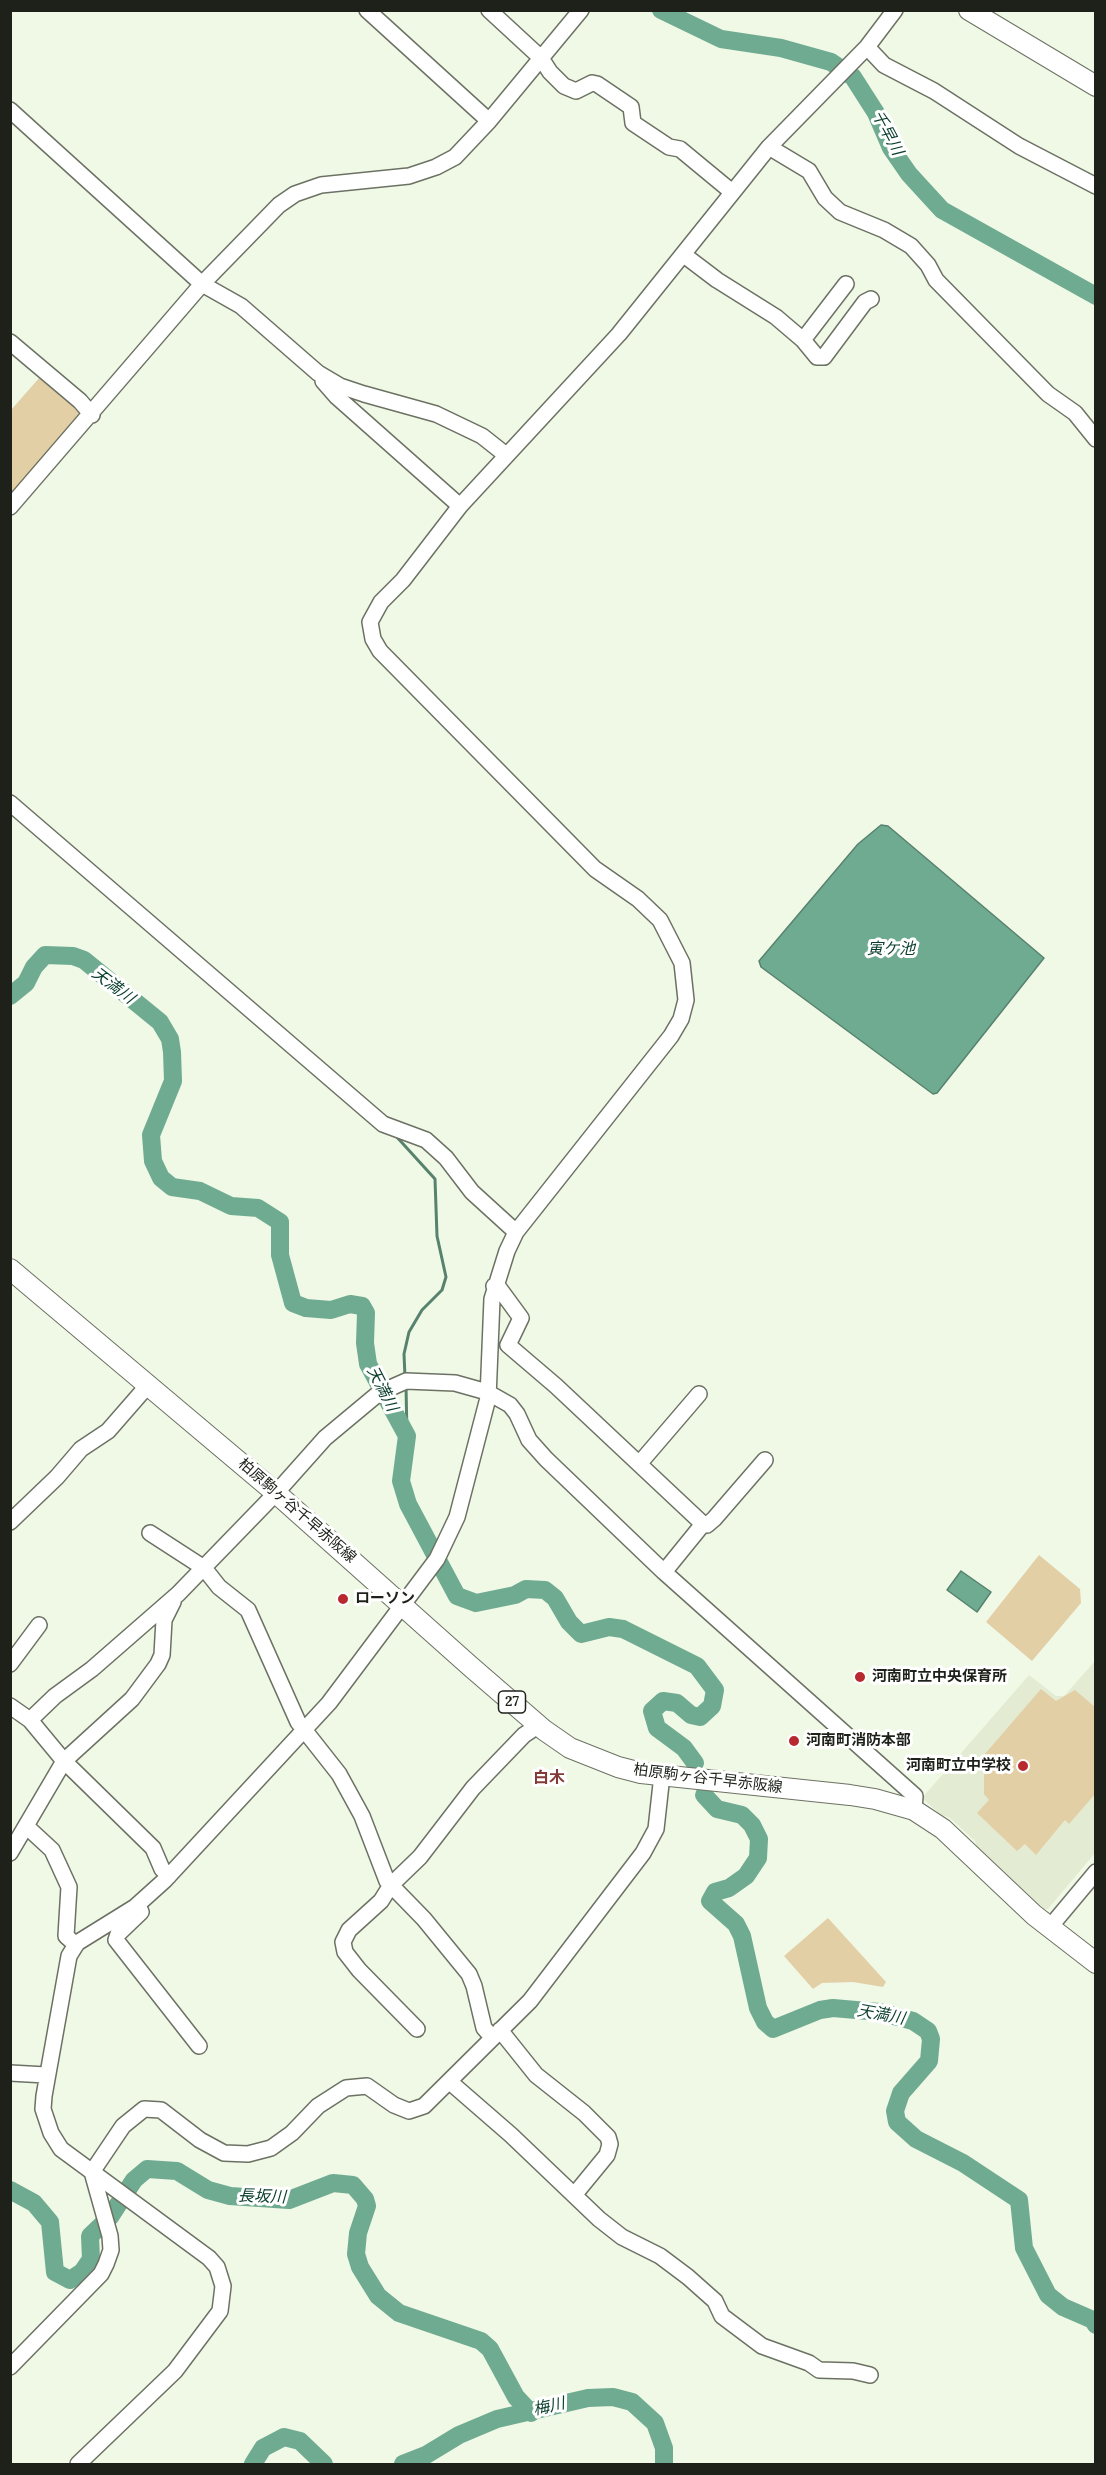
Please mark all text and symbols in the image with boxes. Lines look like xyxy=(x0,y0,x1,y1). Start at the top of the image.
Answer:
water label: 千早川 xyxy=(867,107,907,159)
water label: 寅ケ池 xyxy=(867,939,915,959)
water label: 天満川 xyxy=(88,964,138,1008)
water label: 天満川 xyxy=(363,1363,401,1415)
street label: 柏原駒ヶ谷千早赤阪線 xyxy=(234,1455,360,1567)
place label: ローソン xyxy=(355,1590,415,1608)
marker: ローソン xyxy=(336,1592,350,1606)
place label: 河南町立中央保育所 xyxy=(872,1668,1007,1686)
marker: 河南町立中央保育所 xyxy=(853,1670,867,1684)
road number: 27 xyxy=(498,1691,526,1713)
place label: 河南町消防本部 xyxy=(806,1732,911,1750)
marker: 河南町消防本部 xyxy=(787,1734,801,1748)
place label: 河南町立中学校 xyxy=(906,1757,1011,1775)
marker: 河南町立中学校 xyxy=(1016,1759,1030,1773)
street label: 柏原駒ヶ谷千早赤阪線 xyxy=(632,1761,784,1797)
district label: 白木 xyxy=(533,1768,565,1788)
water label: 天満川 xyxy=(856,2001,906,2029)
water label: 長坂川 xyxy=(238,2187,286,2207)
water label: 梅川 xyxy=(531,2394,567,2420)

